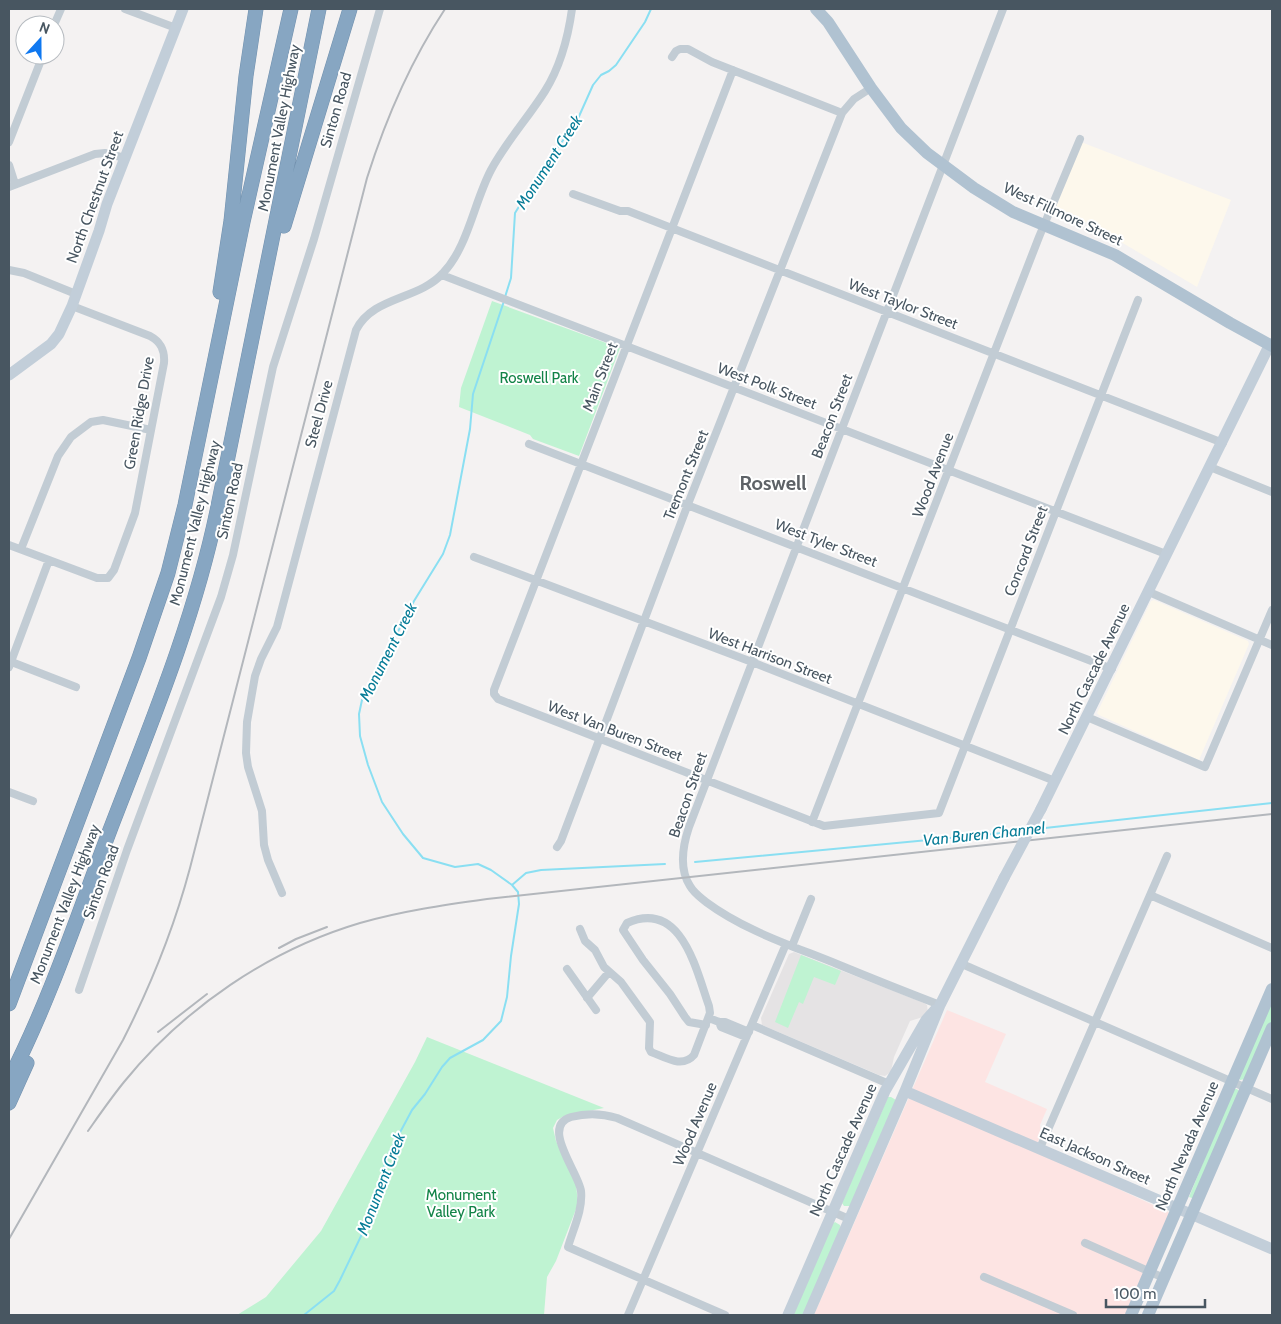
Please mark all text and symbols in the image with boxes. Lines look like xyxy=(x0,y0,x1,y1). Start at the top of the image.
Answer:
north arrow xyxy=(15,15,65,65)
text: N xyxy=(37,18,53,38)
street label: Monument Valley Highway xyxy=(254,43,304,213)
street label: Sinton Road xyxy=(317,70,355,150)
water label: Monument Creek xyxy=(511,111,587,213)
street label: North Chestnut Street xyxy=(63,128,127,266)
street label: West Fillmore Street xyxy=(1001,178,1125,250)
street label: West Taylor Street xyxy=(846,275,960,333)
street label: Main Street xyxy=(579,340,621,414)
street label: Green Ridge Drive xyxy=(120,355,158,471)
street label: West Polk Street xyxy=(715,359,819,413)
park label: Roswell Park xyxy=(499,369,579,387)
street label: Beacon Street xyxy=(808,371,856,461)
street label: Steel Drive xyxy=(301,378,337,450)
street label: Tremont Street xyxy=(660,427,712,523)
street label: Wood Avenue xyxy=(909,430,958,520)
street label: Monument Valley Highway xyxy=(166,438,224,608)
street label: Sinton Road xyxy=(213,461,247,541)
district label: Roswell xyxy=(739,471,807,495)
street label: Concord Street xyxy=(1000,503,1052,599)
street label: West Tyler Street xyxy=(772,515,880,571)
water label: Monument Creek xyxy=(355,599,421,705)
street label: North Cascade Avenue xyxy=(1054,600,1134,737)
street label: West Harrison Street xyxy=(706,624,834,688)
street label: West Van Buren Street xyxy=(545,697,685,765)
street label: Beacon Street xyxy=(665,750,711,840)
water label: Van Buren Channel xyxy=(922,818,1046,850)
street label: Monument Valley Highway xyxy=(26,821,104,986)
street label: Sinton Road xyxy=(79,842,123,922)
street label: North Nevada Avenue xyxy=(1152,1078,1223,1213)
street label: Wood Avenue xyxy=(669,1079,721,1169)
street label: North Cascade Avenue xyxy=(806,1081,881,1219)
street label: East Jackson Street xyxy=(1037,1124,1153,1188)
water label: Monument Creek xyxy=(352,1129,410,1239)
park label: Monument Valley Park xyxy=(426,1186,496,1221)
scale bar xyxy=(1106,1276,1205,1308)
text: 100 m xyxy=(1114,1285,1156,1303)

